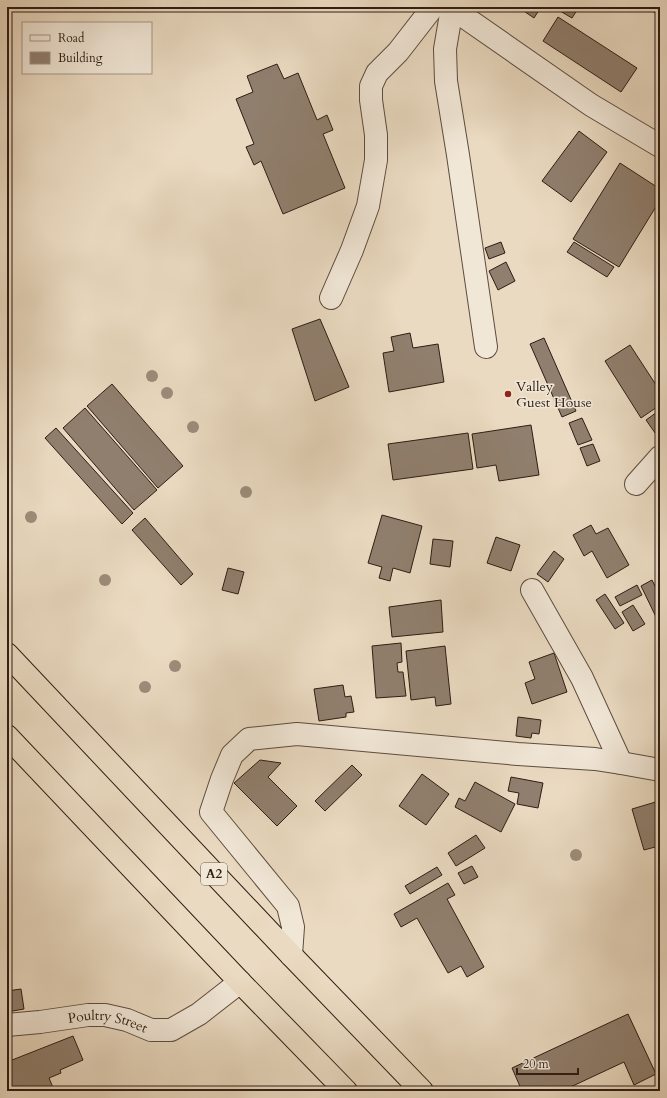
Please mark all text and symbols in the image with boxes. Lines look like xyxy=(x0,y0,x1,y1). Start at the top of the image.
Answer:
legend xyxy=(22,22,152,74)
text: Road xyxy=(58,30,85,46)
text: Building xyxy=(58,50,103,66)
place label: Valley Guest House xyxy=(516,377,592,412)
marker: Valley Guest House xyxy=(503,389,513,399)
road number: A2 xyxy=(201,863,227,885)
street label: Poultry Street xyxy=(66,1005,151,1037)
scale bar xyxy=(517,1050,578,1076)
text: 20 m xyxy=(523,1056,550,1072)

